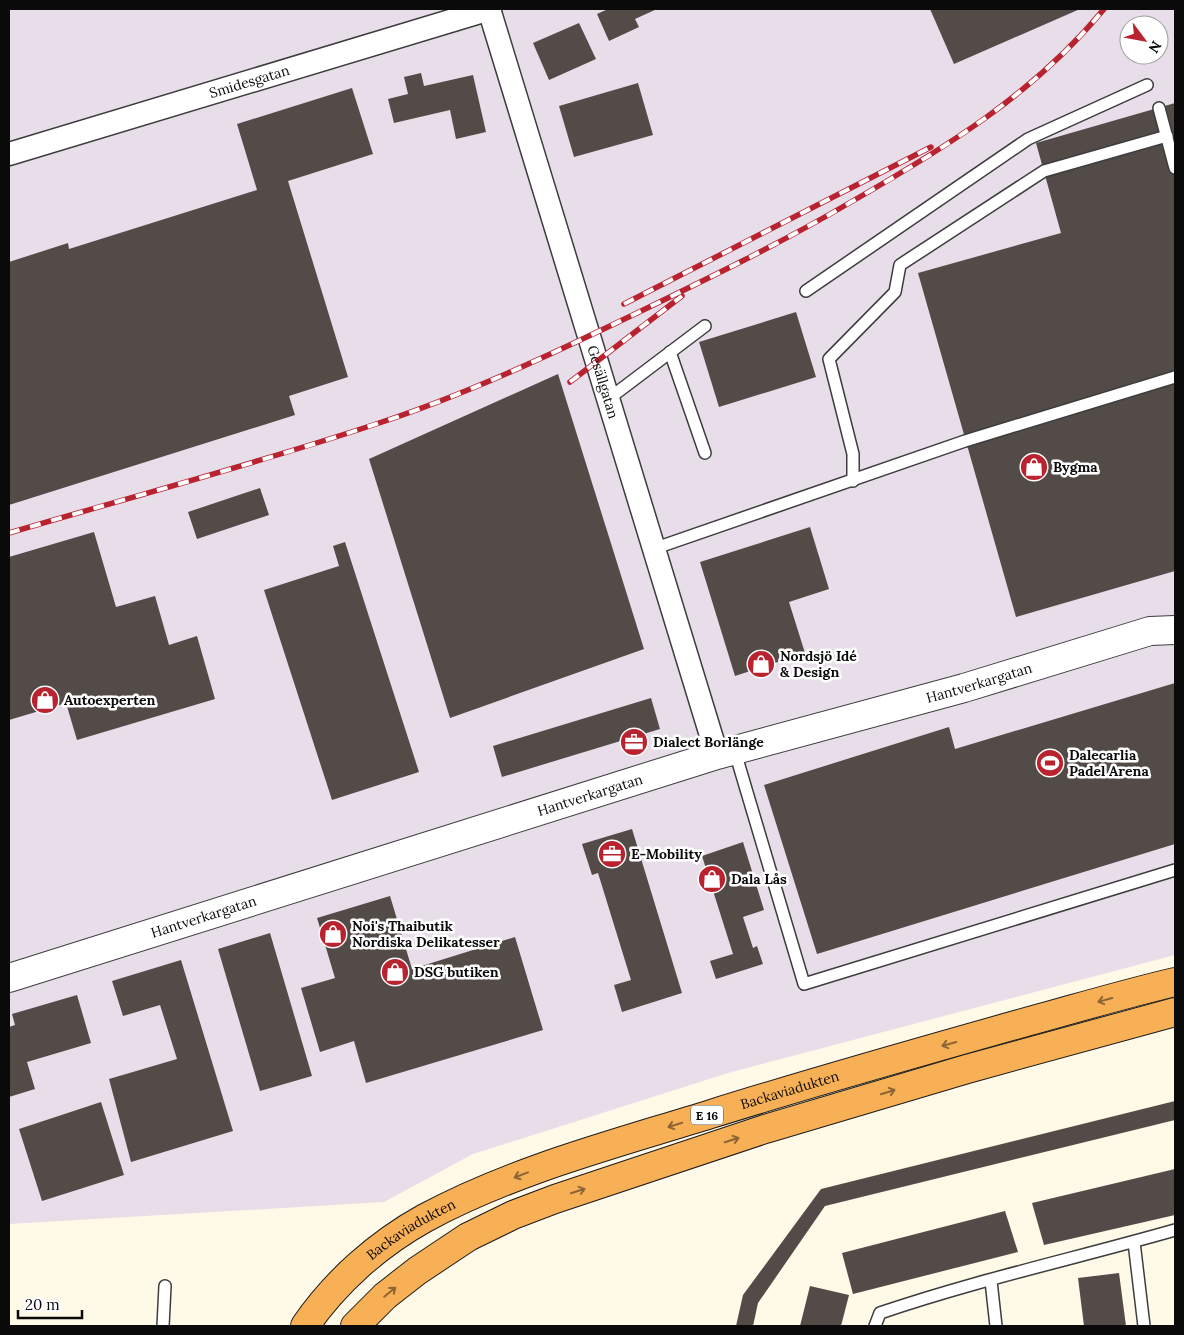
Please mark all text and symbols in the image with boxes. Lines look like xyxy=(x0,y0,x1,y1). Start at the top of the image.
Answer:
north arrow xyxy=(1119,15,1169,65)
text: N xyxy=(1144,38,1166,56)
street label: Smidesgatan xyxy=(207,61,292,102)
street label: Gesällgatan xyxy=(583,343,623,421)
shop icon: Bygma xyxy=(1019,452,1049,482)
place label: Bygma xyxy=(1053,458,1098,476)
place label: Nordsjö Idé & Design xyxy=(780,647,857,681)
shop icon: Nordsjö Idé & Design xyxy=(746,649,776,679)
street label: Hantverkargatan xyxy=(924,659,1035,707)
shop icon: Autoexperten xyxy=(30,685,60,715)
place label: Autoexperten xyxy=(64,691,156,709)
office icon: Dialect Borlänge xyxy=(619,727,649,757)
place label: Dialect Borlänge xyxy=(653,733,764,751)
place label: Dalecarlia Padel Arena xyxy=(1069,746,1149,780)
sports icon: Dalecarlia Padel Arena xyxy=(1035,748,1065,778)
street label: Hantverkargatan xyxy=(535,770,645,820)
office icon: E-Mobility xyxy=(597,839,627,869)
place label: E-Mobility xyxy=(631,845,702,863)
shop icon: Dala Lås xyxy=(697,864,727,894)
place label: Dala Lås xyxy=(731,870,787,888)
street label: Hantverkargatan xyxy=(149,892,259,942)
place label: Noi's Thaibutik Nordiska Delikatesser xyxy=(352,917,500,951)
shop icon: Noi's Thaibutik Nordiska Delikatesser xyxy=(318,919,348,949)
shop icon: DSG butiken xyxy=(380,957,410,987)
place label: DSG butiken xyxy=(414,963,499,981)
one-way arrow xyxy=(1098,996,1114,1005)
one-way arrow xyxy=(941,1039,957,1049)
street label: Backaviadukten xyxy=(738,1067,842,1113)
one-way arrow xyxy=(879,1087,895,1097)
road number: E 16 xyxy=(691,1106,723,1124)
one-way arrow xyxy=(668,1121,684,1131)
one-way arrow xyxy=(724,1134,740,1144)
one-way arrow xyxy=(514,1171,529,1181)
one-way arrow xyxy=(570,1186,585,1195)
street label: Backaviadukten xyxy=(363,1195,459,1264)
one-way arrow xyxy=(383,1287,396,1298)
scale bar xyxy=(18,1288,81,1320)
text: 20 m xyxy=(25,1295,60,1314)

